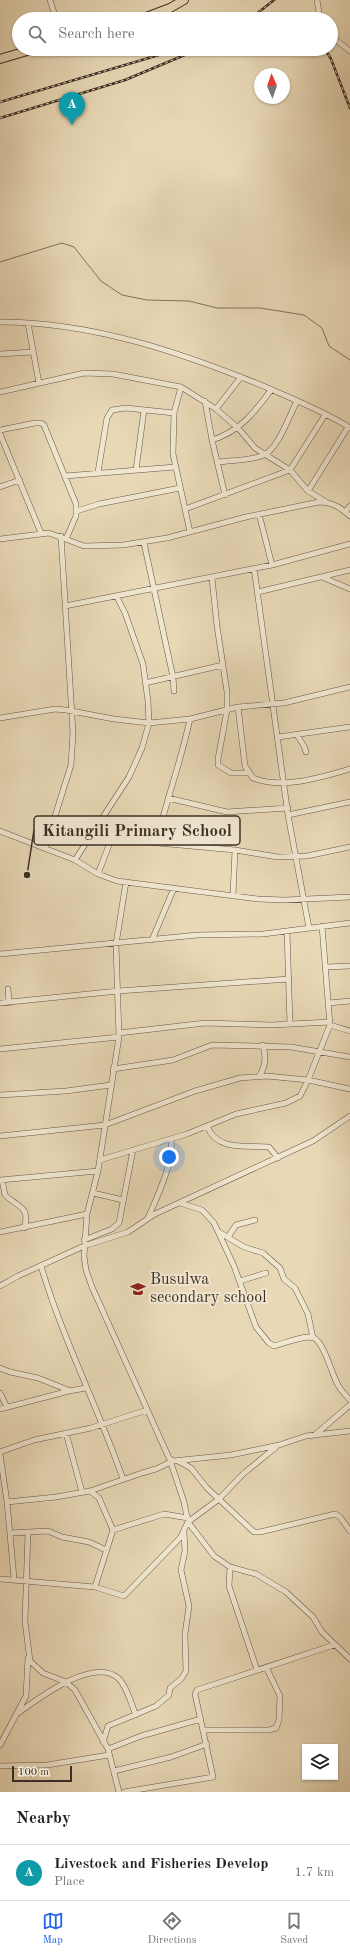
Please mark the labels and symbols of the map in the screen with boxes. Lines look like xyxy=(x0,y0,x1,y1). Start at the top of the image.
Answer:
north arrow xyxy=(254,68,290,104)
pin: A xyxy=(59,92,85,125)
callout: Kitangili Primary School xyxy=(34,816,240,845)
text: Kitangili Primary School xyxy=(42,823,232,840)
your location xyxy=(159,1147,179,1167)
place label: Busulwa secondary school xyxy=(150,1272,266,1306)
school or university icon: Busulwa secondary school xyxy=(129,1280,147,1298)
scale bar xyxy=(12,1764,72,1783)

